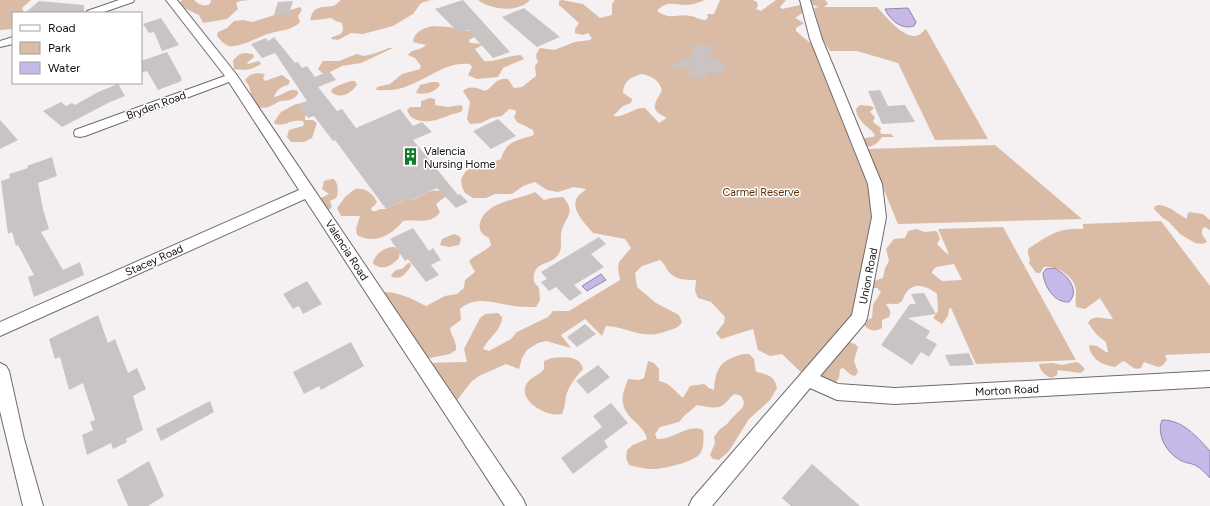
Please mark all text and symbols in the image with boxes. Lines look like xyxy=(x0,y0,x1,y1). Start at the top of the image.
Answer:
legend xyxy=(12,12,142,84)
text: Road xyxy=(48,21,76,35)
text: Park xyxy=(48,41,71,55)
text: Water xyxy=(48,61,80,75)
street label: Bryden Road xyxy=(124,89,188,122)
place label: Valencia Nursing Home xyxy=(424,145,495,171)
building icon: Valencia Nursing Home xyxy=(401,147,421,167)
park label: Carmel Reserve xyxy=(722,186,800,199)
street label: Valencia Road xyxy=(322,218,371,283)
street label: Stacey Road xyxy=(123,242,185,279)
street label: Union Road xyxy=(857,247,880,305)
street label: Morton Road xyxy=(975,382,1039,399)

